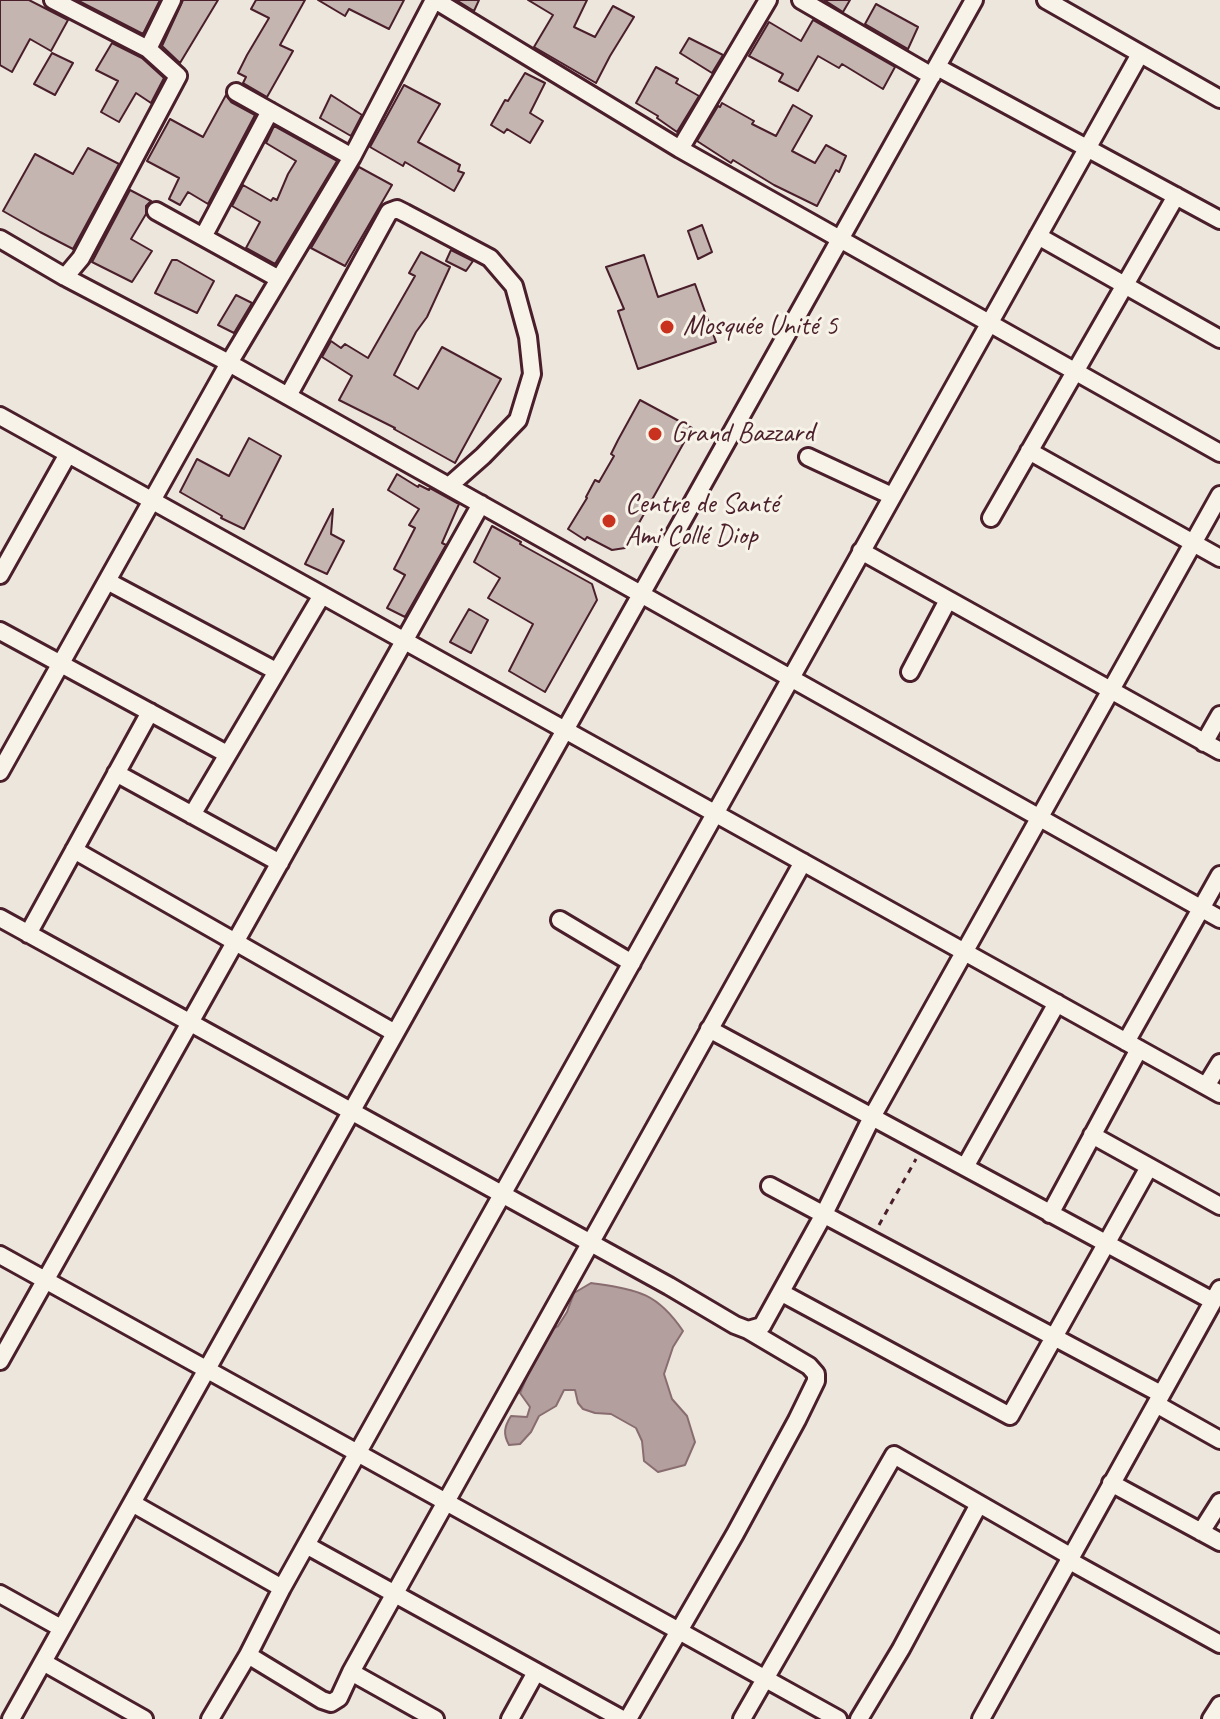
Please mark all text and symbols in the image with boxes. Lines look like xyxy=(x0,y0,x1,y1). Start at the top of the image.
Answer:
place label: Mosquée Unité 5 xyxy=(683,310,838,344)
marker: Mosquée Unité 5 xyxy=(658,318,676,336)
place label: Grand Bazzard xyxy=(671,417,814,451)
marker: Grand Bazzard xyxy=(646,425,664,443)
place label: Centre de Santé Ami Collé Diop xyxy=(625,488,779,554)
marker: Centre de Santé Ami Collé Diop xyxy=(600,512,618,530)

